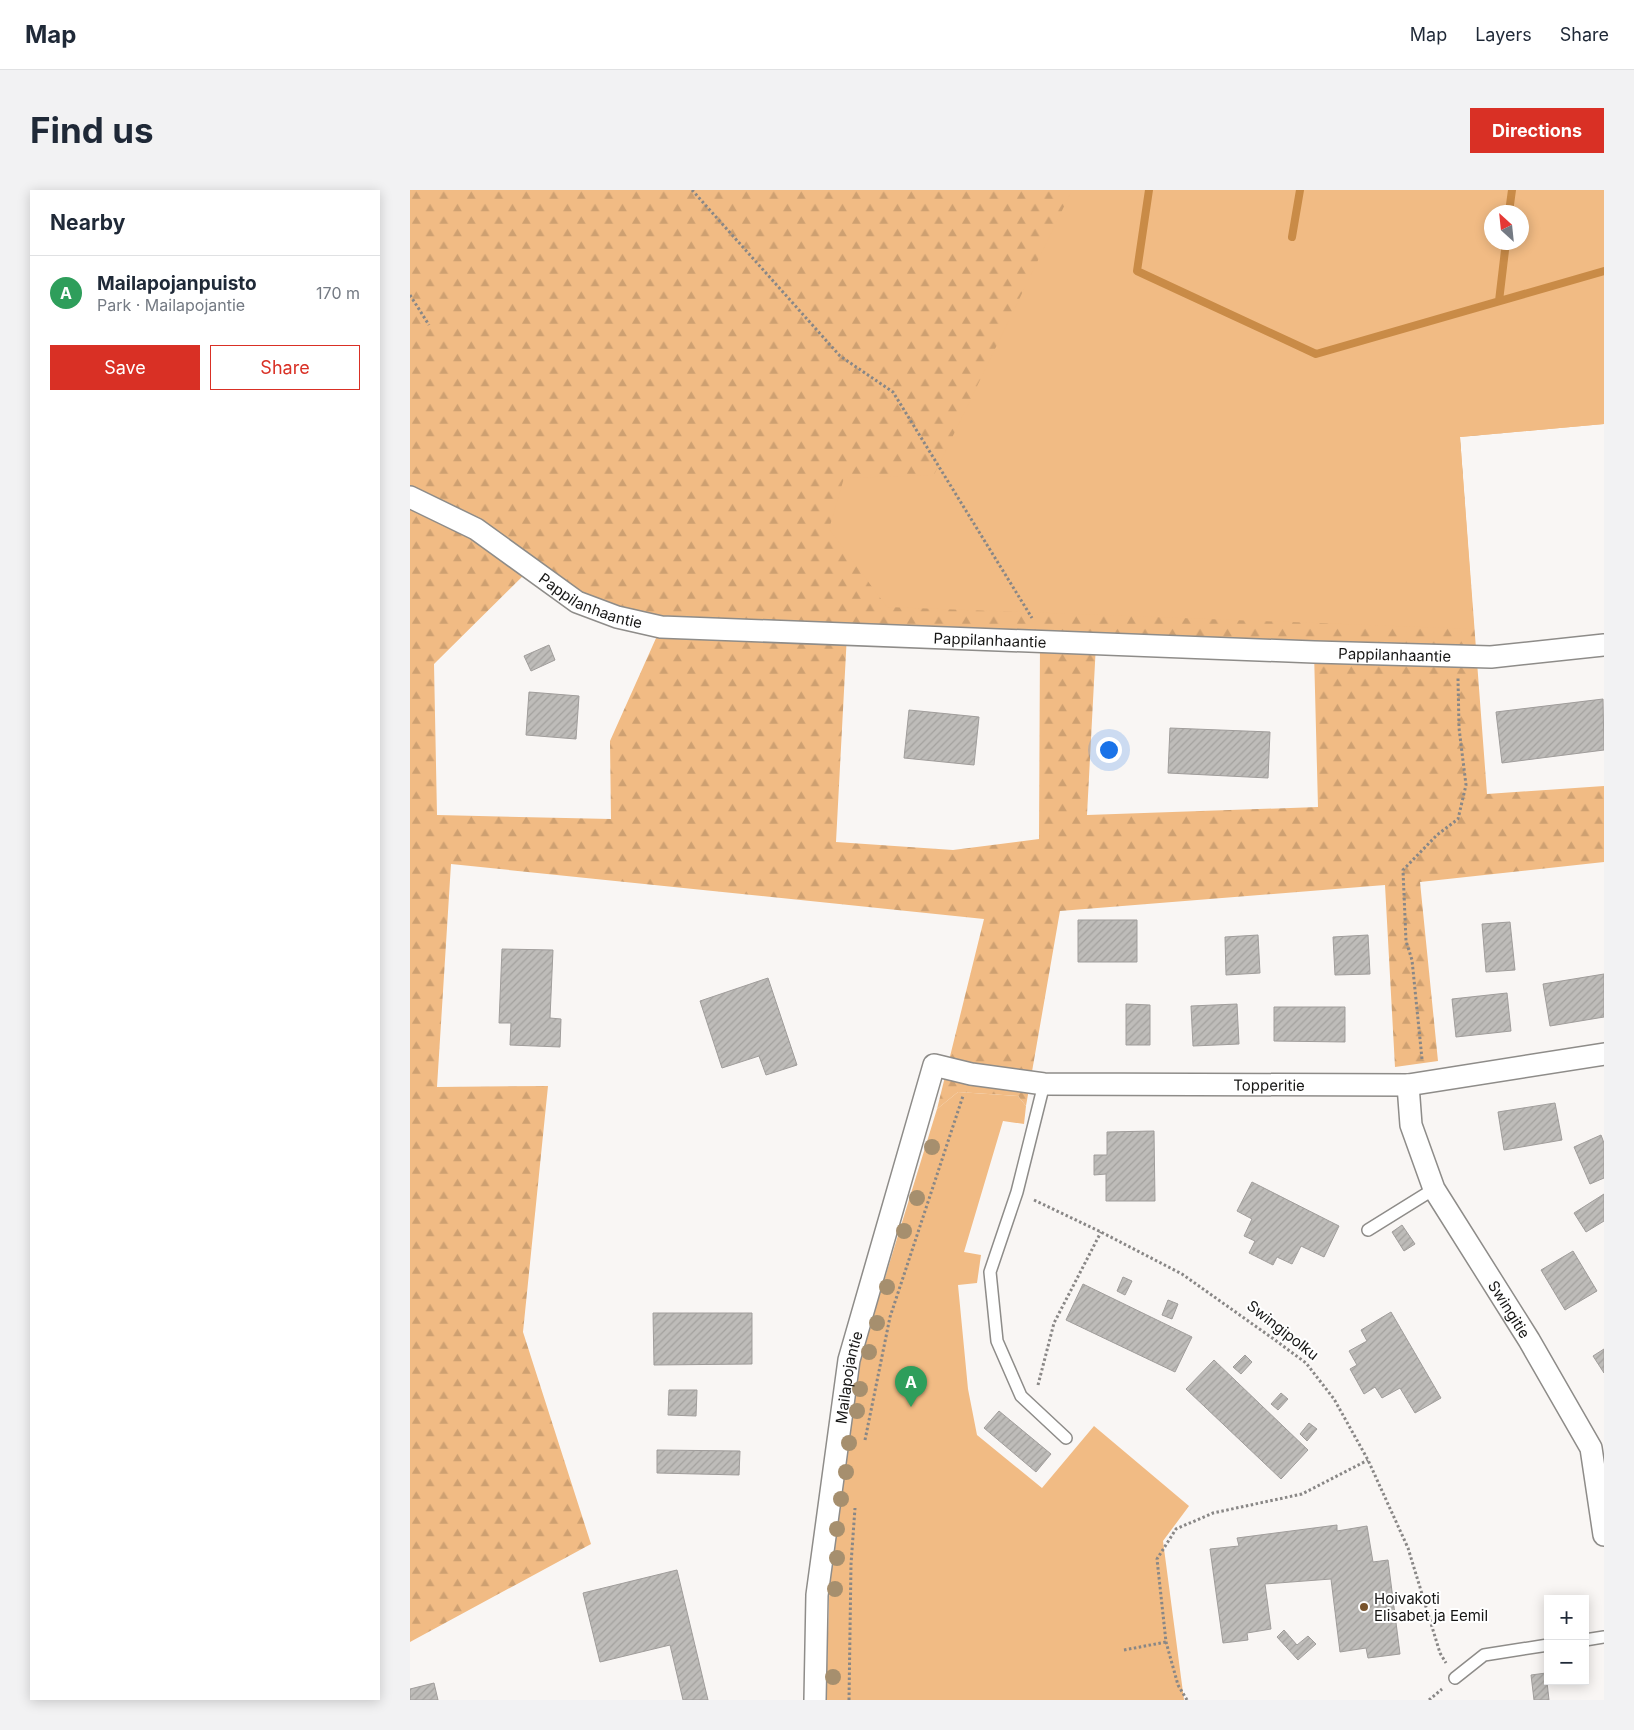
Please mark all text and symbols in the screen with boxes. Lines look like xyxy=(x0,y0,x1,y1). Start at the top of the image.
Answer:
text: Map xyxy=(25,20,76,49)
text: Map xyxy=(1410,24,1447,45)
text: Layers xyxy=(1475,24,1532,45)
text: Share xyxy=(1560,24,1609,45)
button: Directions xyxy=(1470,108,1604,153)
text: Find us xyxy=(30,109,154,151)
north arrow xyxy=(1484,205,1529,250)
text: Nearby xyxy=(50,210,125,235)
text: Mailapojanpuisto xyxy=(97,272,257,295)
text: A xyxy=(60,283,72,303)
text: 170 m xyxy=(316,283,360,303)
text: Park · Mailapojantie xyxy=(97,295,245,315)
button: Save xyxy=(50,345,200,390)
button: Share xyxy=(210,345,360,390)
street label: Pappilanhaantie xyxy=(535,568,644,632)
street label: Pappilanhaantie xyxy=(933,628,1047,651)
street label: Pappilanhaantie xyxy=(1338,643,1451,665)
your location xyxy=(1096,737,1122,763)
street label: Topperitie xyxy=(1233,1075,1305,1094)
street label: Swingitie xyxy=(1484,1277,1535,1341)
street label: Swingipolku xyxy=(1243,1296,1323,1364)
street label: Mailapojantie xyxy=(831,1329,866,1425)
pin: A xyxy=(895,1366,927,1407)
place label: Hoivakoti Elisabet ja Eemil xyxy=(1374,1589,1488,1625)
map controls xyxy=(1544,1595,1589,1685)
button: + xyxy=(1544,1595,1589,1640)
marker: Hoivakoti Elisabet ja Eemil xyxy=(1358,1601,1370,1613)
button: − xyxy=(1544,1640,1589,1685)

